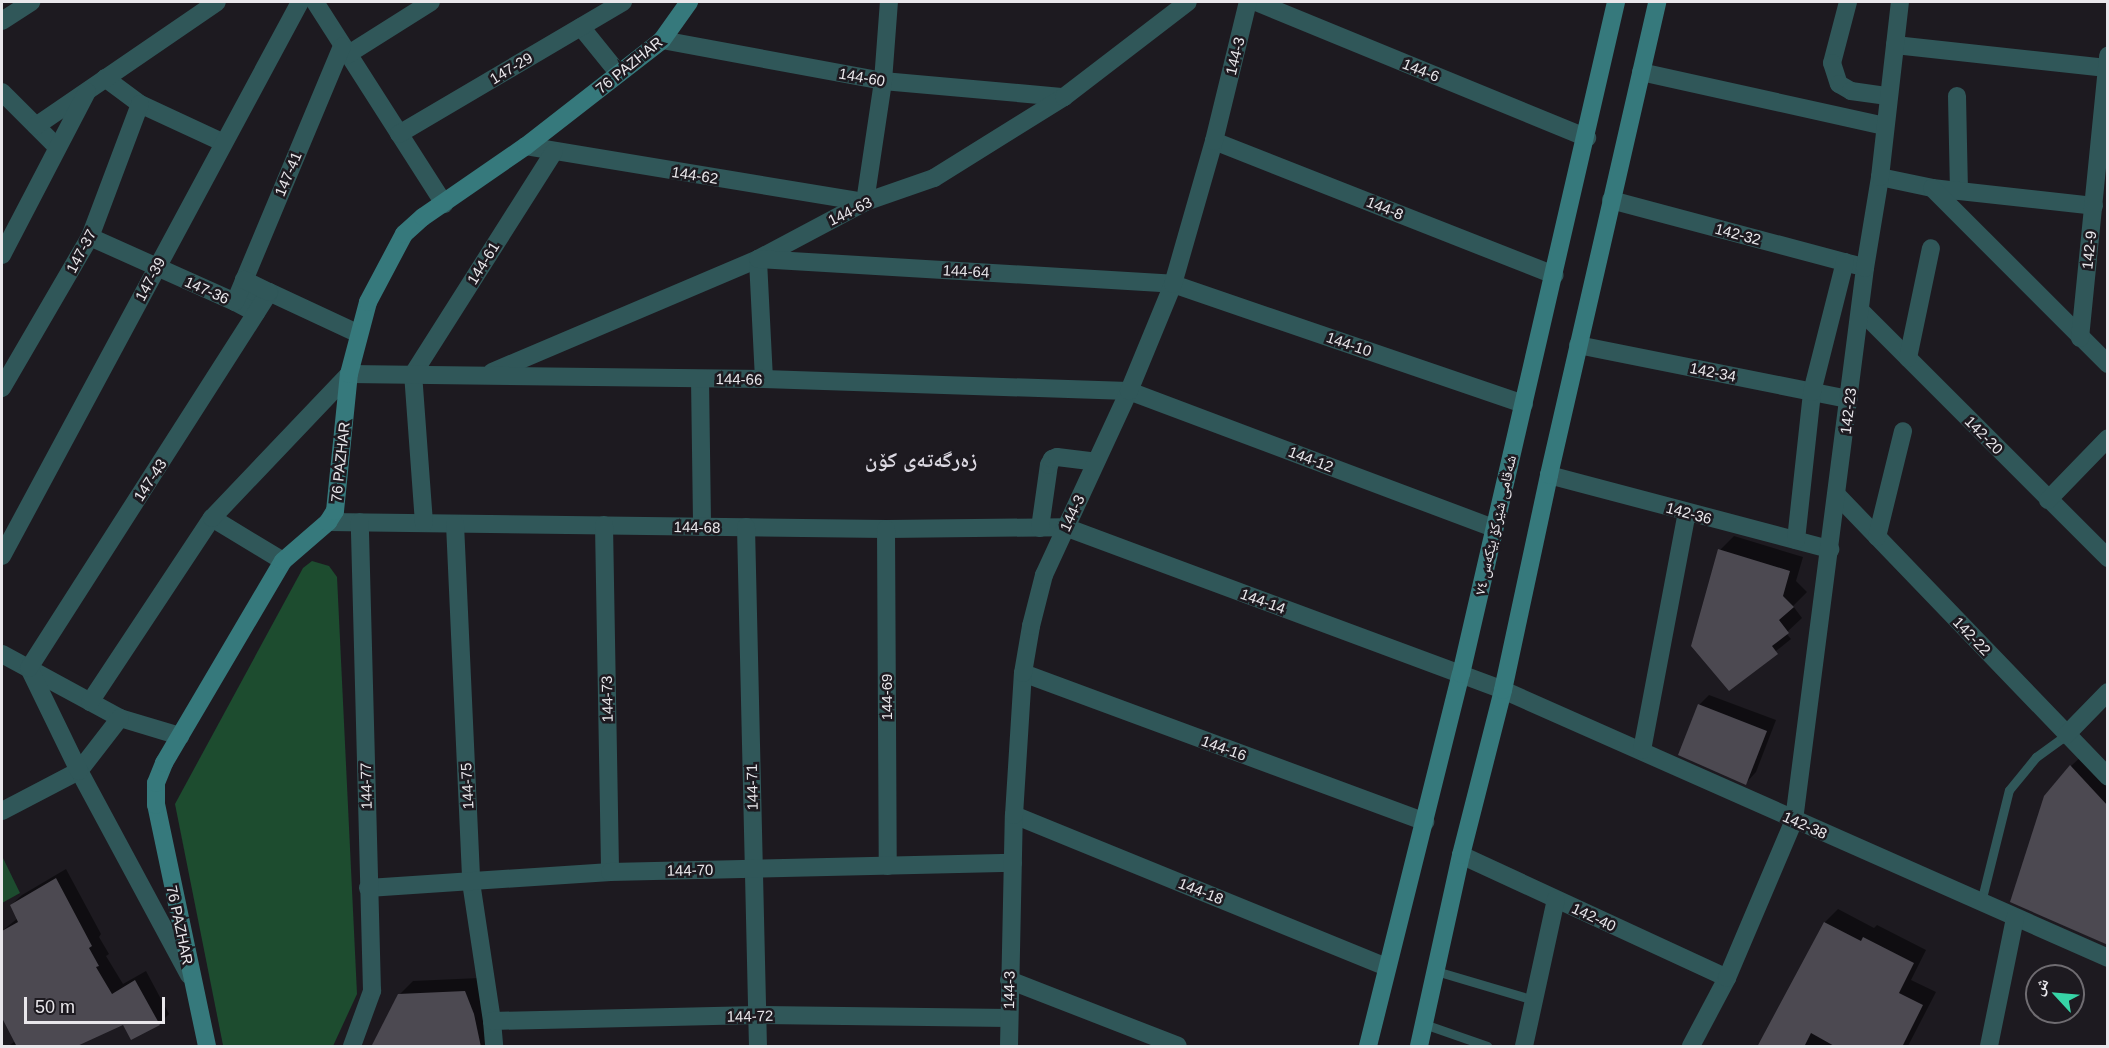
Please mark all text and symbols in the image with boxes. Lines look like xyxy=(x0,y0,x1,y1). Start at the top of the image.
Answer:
street label: 76 PAZHAR xyxy=(592,33,666,97)
street label: 144-3 xyxy=(1222,35,1248,77)
street label: 147-29 xyxy=(486,48,536,88)
street label: 144-6 xyxy=(1400,54,1442,86)
street label: 144-60 xyxy=(837,64,887,90)
street label: 147-41 xyxy=(271,149,305,199)
street label: 144-62 xyxy=(671,162,719,188)
street label: 144-8 xyxy=(1364,192,1406,224)
street label: 144-63 xyxy=(825,193,875,229)
street label: 142-32 xyxy=(1713,219,1763,249)
street label: 147-37 xyxy=(62,226,100,276)
street label: 142-9 xyxy=(2078,230,2100,270)
street label: 144-61 xyxy=(463,238,503,288)
street label: 147-39 xyxy=(131,254,169,304)
street label: 144-64 xyxy=(942,261,990,281)
street label: 147-36 xyxy=(182,272,232,308)
street label: 144-10 xyxy=(1324,328,1374,360)
street label: 142-34 xyxy=(1688,359,1738,385)
street label: 144-66 xyxy=(715,370,763,388)
street label: 142-23 xyxy=(1836,387,1860,435)
street label: 142-20 xyxy=(1961,412,2007,458)
street label: 76 PAZHAR xyxy=(327,421,353,503)
street label: 144-12 xyxy=(1286,442,1336,476)
district label: زەرگەتەی کۆن xyxy=(865,447,977,473)
street label: شەقامی شێرکۆ بێکەس ٧٤ xyxy=(1470,453,1520,597)
street label: 147-43 xyxy=(130,456,170,504)
street label: 144-3 xyxy=(1056,492,1088,534)
street label: 142-36 xyxy=(1664,498,1714,528)
street label: 144-68 xyxy=(673,518,721,536)
street label: 144-14 xyxy=(1238,585,1288,617)
street label: 142-22 xyxy=(1949,613,1995,659)
street label: 144-69 xyxy=(878,674,896,720)
street label: 144-73 xyxy=(598,675,616,723)
street label: 144-16 xyxy=(1199,732,1249,764)
street label: 144-77 xyxy=(357,762,375,810)
street label: 144-75 xyxy=(457,762,477,810)
street label: 144-71 xyxy=(743,763,761,811)
street label: 142-38 xyxy=(1780,807,1830,843)
street label: 144-70 xyxy=(666,861,714,879)
street label: 144-18 xyxy=(1176,874,1226,908)
street label: 76 PAZHAR xyxy=(163,884,197,966)
street label: 142-40 xyxy=(1569,899,1619,935)
north arrow xyxy=(2025,964,2085,1024)
street label: 144-3 xyxy=(1000,971,1018,1009)
text: ش xyxy=(2029,975,2052,998)
scale bar xyxy=(27,985,168,1023)
text: 50 m xyxy=(35,997,75,1017)
street label: 144-72 xyxy=(726,1007,774,1025)

